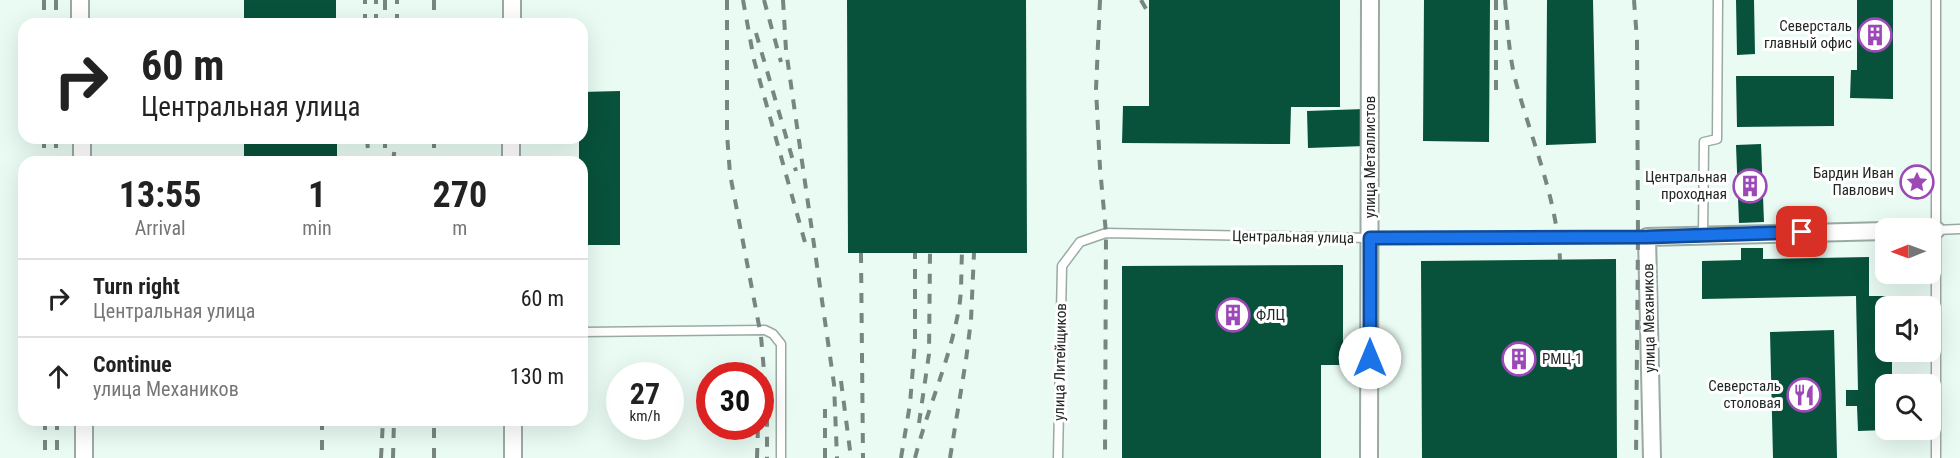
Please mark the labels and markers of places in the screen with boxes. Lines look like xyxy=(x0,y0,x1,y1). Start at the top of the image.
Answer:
place label: Северсталь главный офис xyxy=(1764,17,1852,52)
building icon: Северсталь главный офис xyxy=(1857,17,1893,53)
place label: Бардин Иван Павлович xyxy=(1813,164,1894,199)
place icon: Бардин Иван Павлович xyxy=(1899,164,1935,200)
place label: Центральная проходная xyxy=(1645,168,1727,203)
building icon: Центральная проходная xyxy=(1732,168,1768,204)
pin xyxy=(1776,206,1827,257)
building icon: ФЛЦ xyxy=(1215,297,1251,333)
place label: ФЛЦ xyxy=(1256,306,1285,324)
building icon: РМЦ-1 xyxy=(1501,341,1537,377)
place label: РМЦ-1 xyxy=(1542,350,1582,368)
place label: Северсталь столовая xyxy=(1708,377,1781,412)
restaurant icon: Северсталь столовая xyxy=(1786,377,1822,413)

